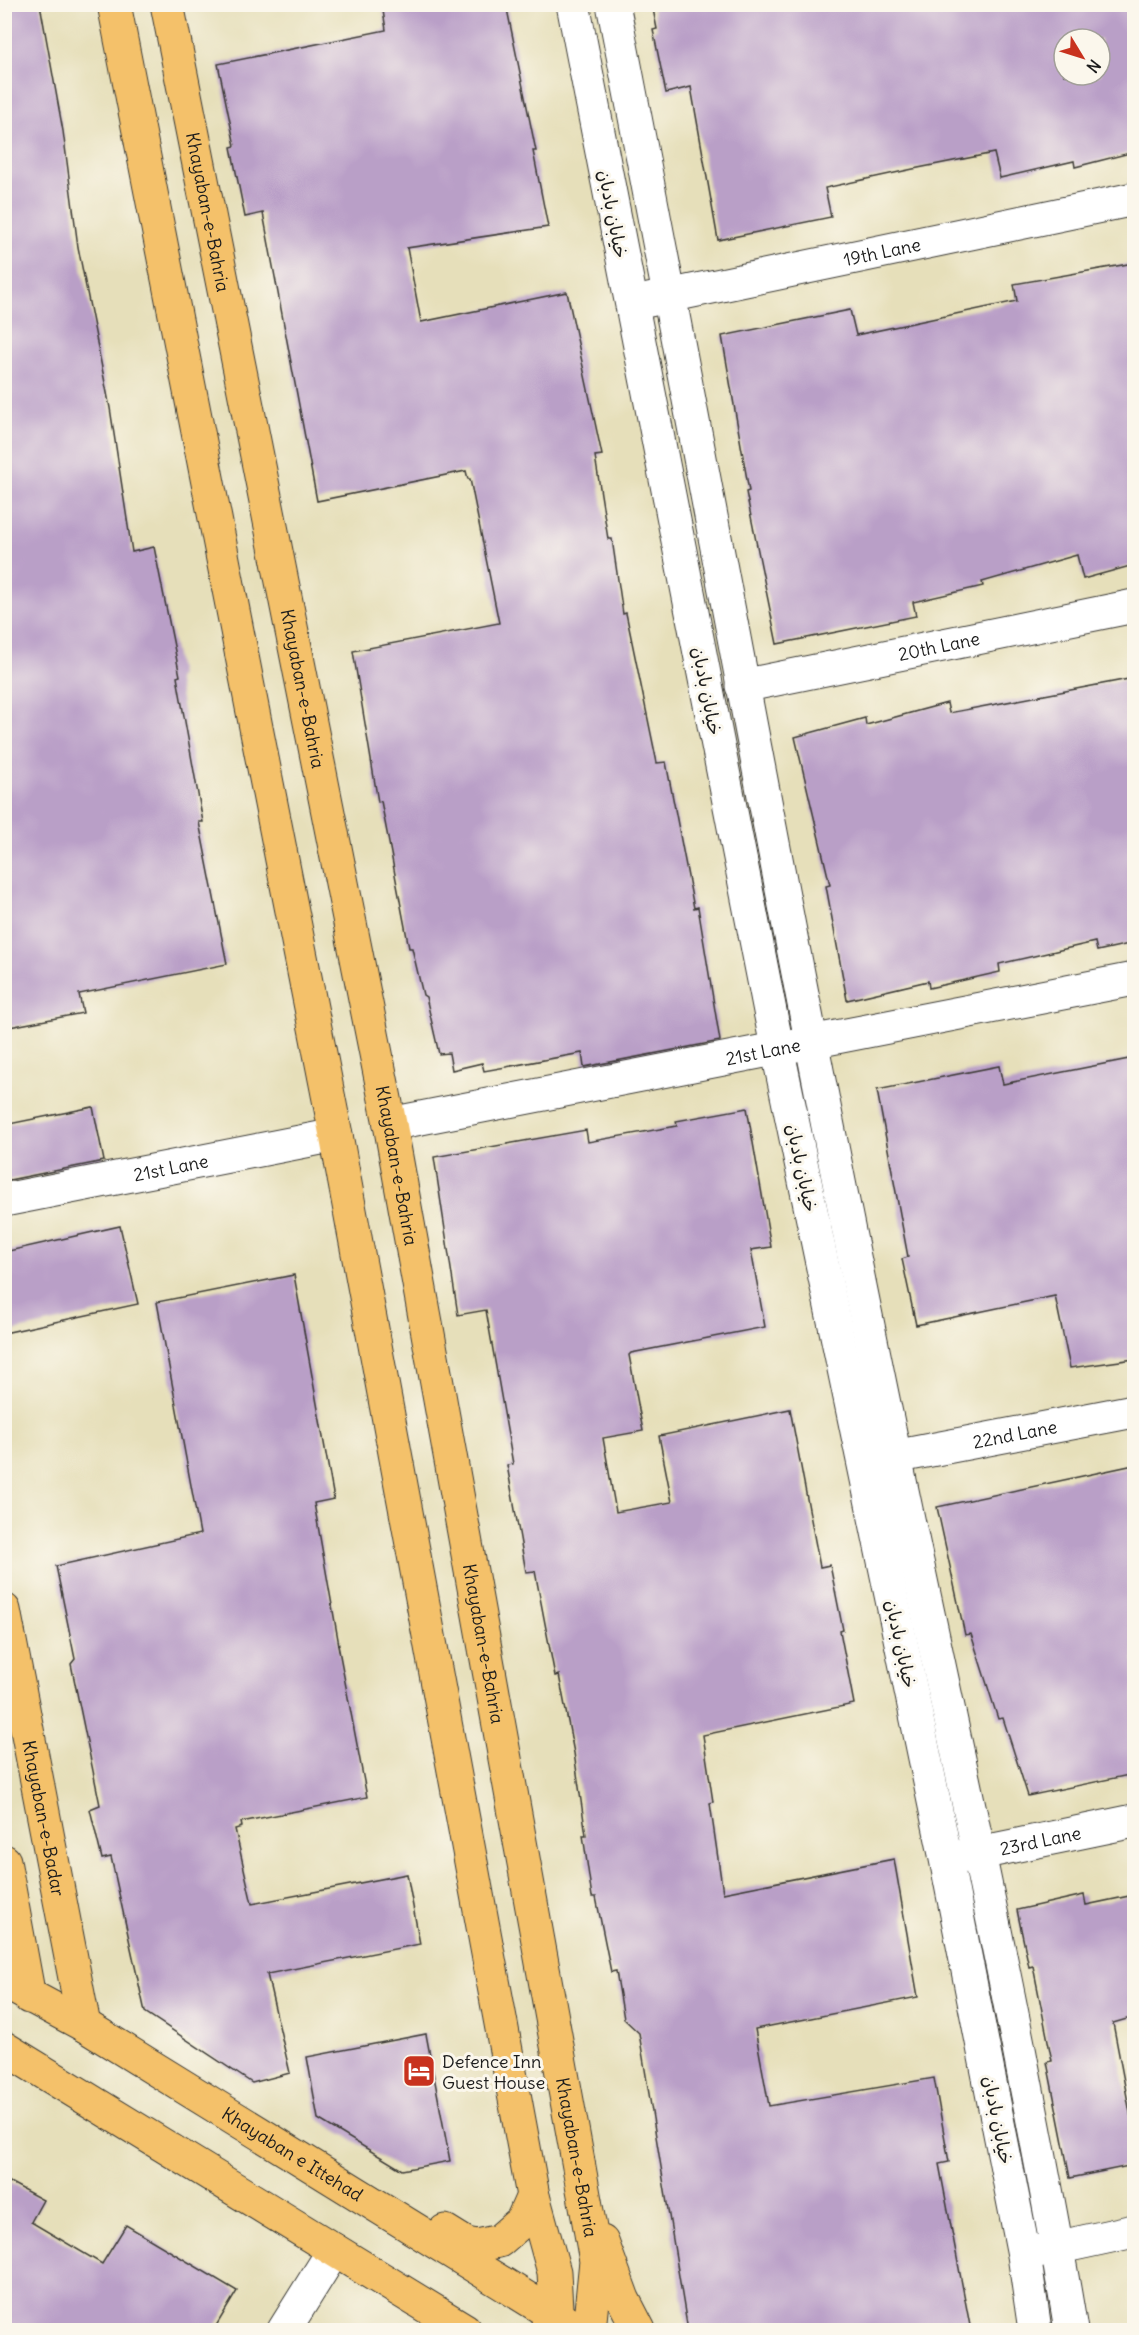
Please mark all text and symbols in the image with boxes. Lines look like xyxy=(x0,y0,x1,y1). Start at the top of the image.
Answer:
north arrow xyxy=(1052,27,1112,87)
text: N xyxy=(1083,56,1105,77)
street label: Khayaban-e-Bahria xyxy=(181,130,235,294)
street label: خیابان بادبان xyxy=(593,168,633,260)
street label: 19th Lane xyxy=(841,232,923,271)
street label: Khayaban-e-Bahria xyxy=(276,607,330,770)
street label: 20th Lane xyxy=(896,626,982,665)
street label: خیابان بادبان xyxy=(687,645,727,737)
street label: 21st Lane xyxy=(724,1033,802,1070)
street label: Khayaban-e-Bahria xyxy=(371,1084,423,1247)
street label: خیابان بادبان xyxy=(781,1122,823,1214)
street label: 21st Lane xyxy=(131,1149,210,1186)
street label: 22nd Lane xyxy=(971,1415,1059,1453)
street label: Khayaban-e-Bahria xyxy=(458,1562,510,1725)
street label: خیابان بادبان xyxy=(880,1598,922,1690)
street label: Khayaban-e-Badar xyxy=(18,1738,71,1899)
street label: 23rd Lane xyxy=(998,1821,1083,1860)
place label: Defence Inn Guest House xyxy=(442,2050,545,2094)
hotel icon: Defence Inn Guest House xyxy=(401,2053,437,2089)
street label: خیابان بادبان xyxy=(978,2074,1018,2166)
street label: Khayaban-e-Bahria xyxy=(551,2075,603,2239)
street label: Khayaban e Ittehad xyxy=(218,2102,368,2206)

